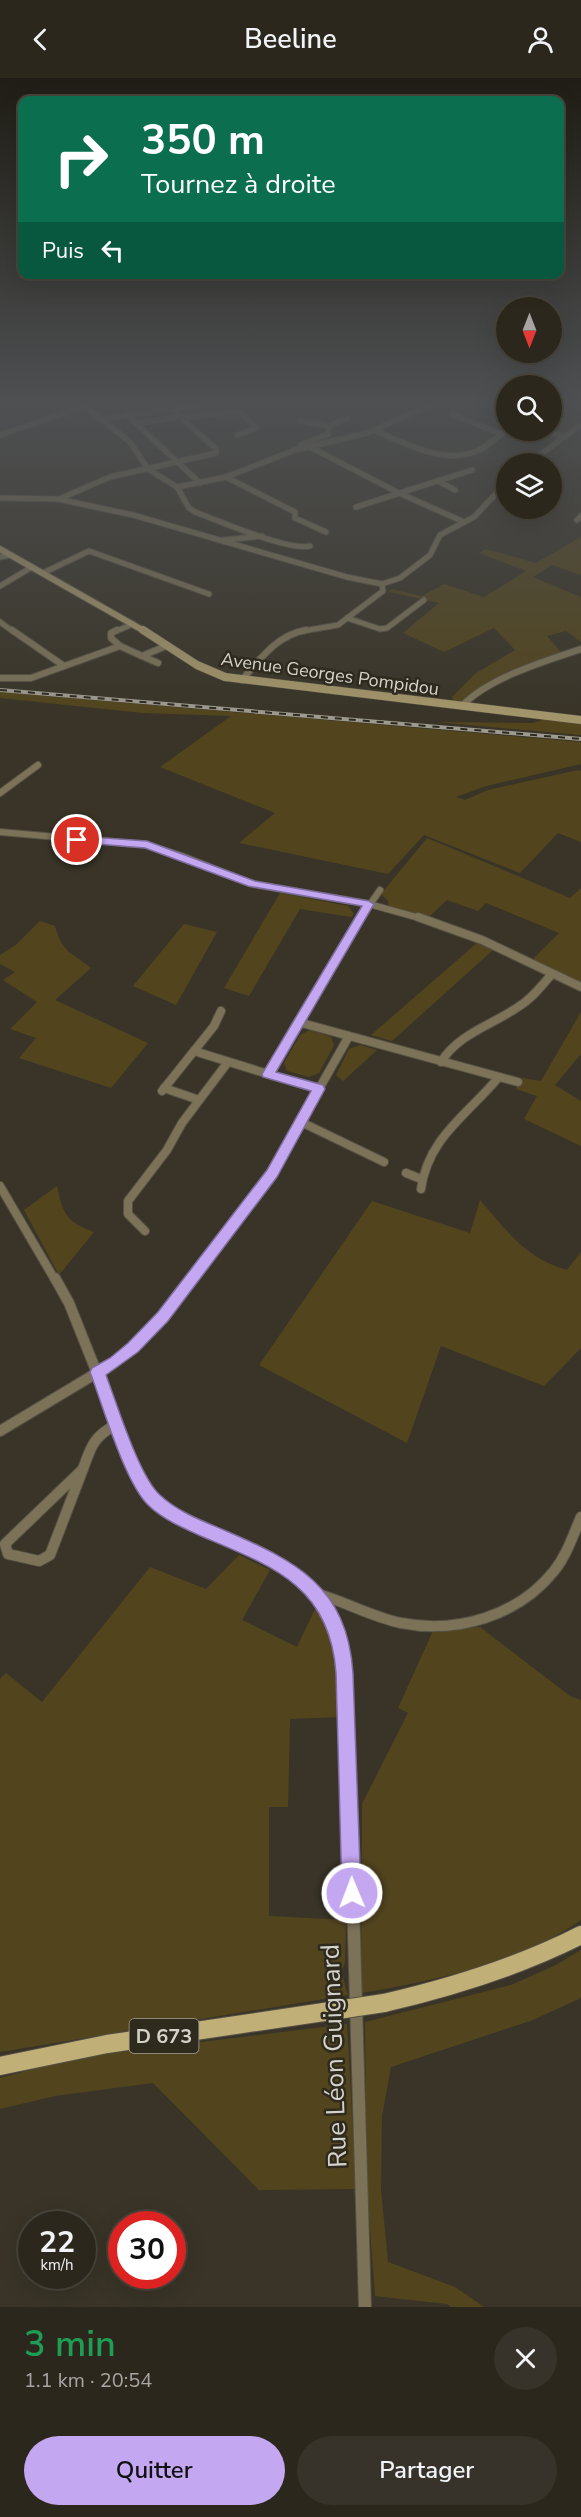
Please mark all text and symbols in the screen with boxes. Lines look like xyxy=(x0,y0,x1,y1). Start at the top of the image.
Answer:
text: Beeline xyxy=(244,21,337,58)
icon: back xyxy=(24,23,57,56)
icon: person xyxy=(524,23,557,56)
text: 350 m xyxy=(141,112,265,169)
icon: right xyxy=(42,120,120,198)
text: Tournez à droite xyxy=(141,166,336,203)
icon: left xyxy=(96,234,129,267)
text: Puis xyxy=(42,236,84,266)
north arrow xyxy=(496,297,562,363)
map controls xyxy=(496,297,562,519)
button: search xyxy=(496,375,562,441)
button: layers xyxy=(496,453,562,519)
street label: Avenue Georges Pompidou xyxy=(219,647,441,701)
pin xyxy=(51,814,102,865)
icon: arrive xyxy=(60,823,93,856)
position arrow xyxy=(320,1861,384,1925)
street label: Rue Léon Guignard xyxy=(313,1944,355,2168)
road number: D 673 xyxy=(130,2019,198,2053)
speed limit sign: 30 xyxy=(108,2211,186,2289)
text: 22 xyxy=(39,2222,75,2263)
text: km/h xyxy=(40,2255,74,2275)
text: 3 min xyxy=(24,2320,116,2369)
button: close xyxy=(494,2327,557,2390)
text: 1.1 km · 20:54 xyxy=(24,2367,152,2394)
button: Quitter xyxy=(24,2436,285,2505)
button: Partager xyxy=(297,2436,557,2505)

